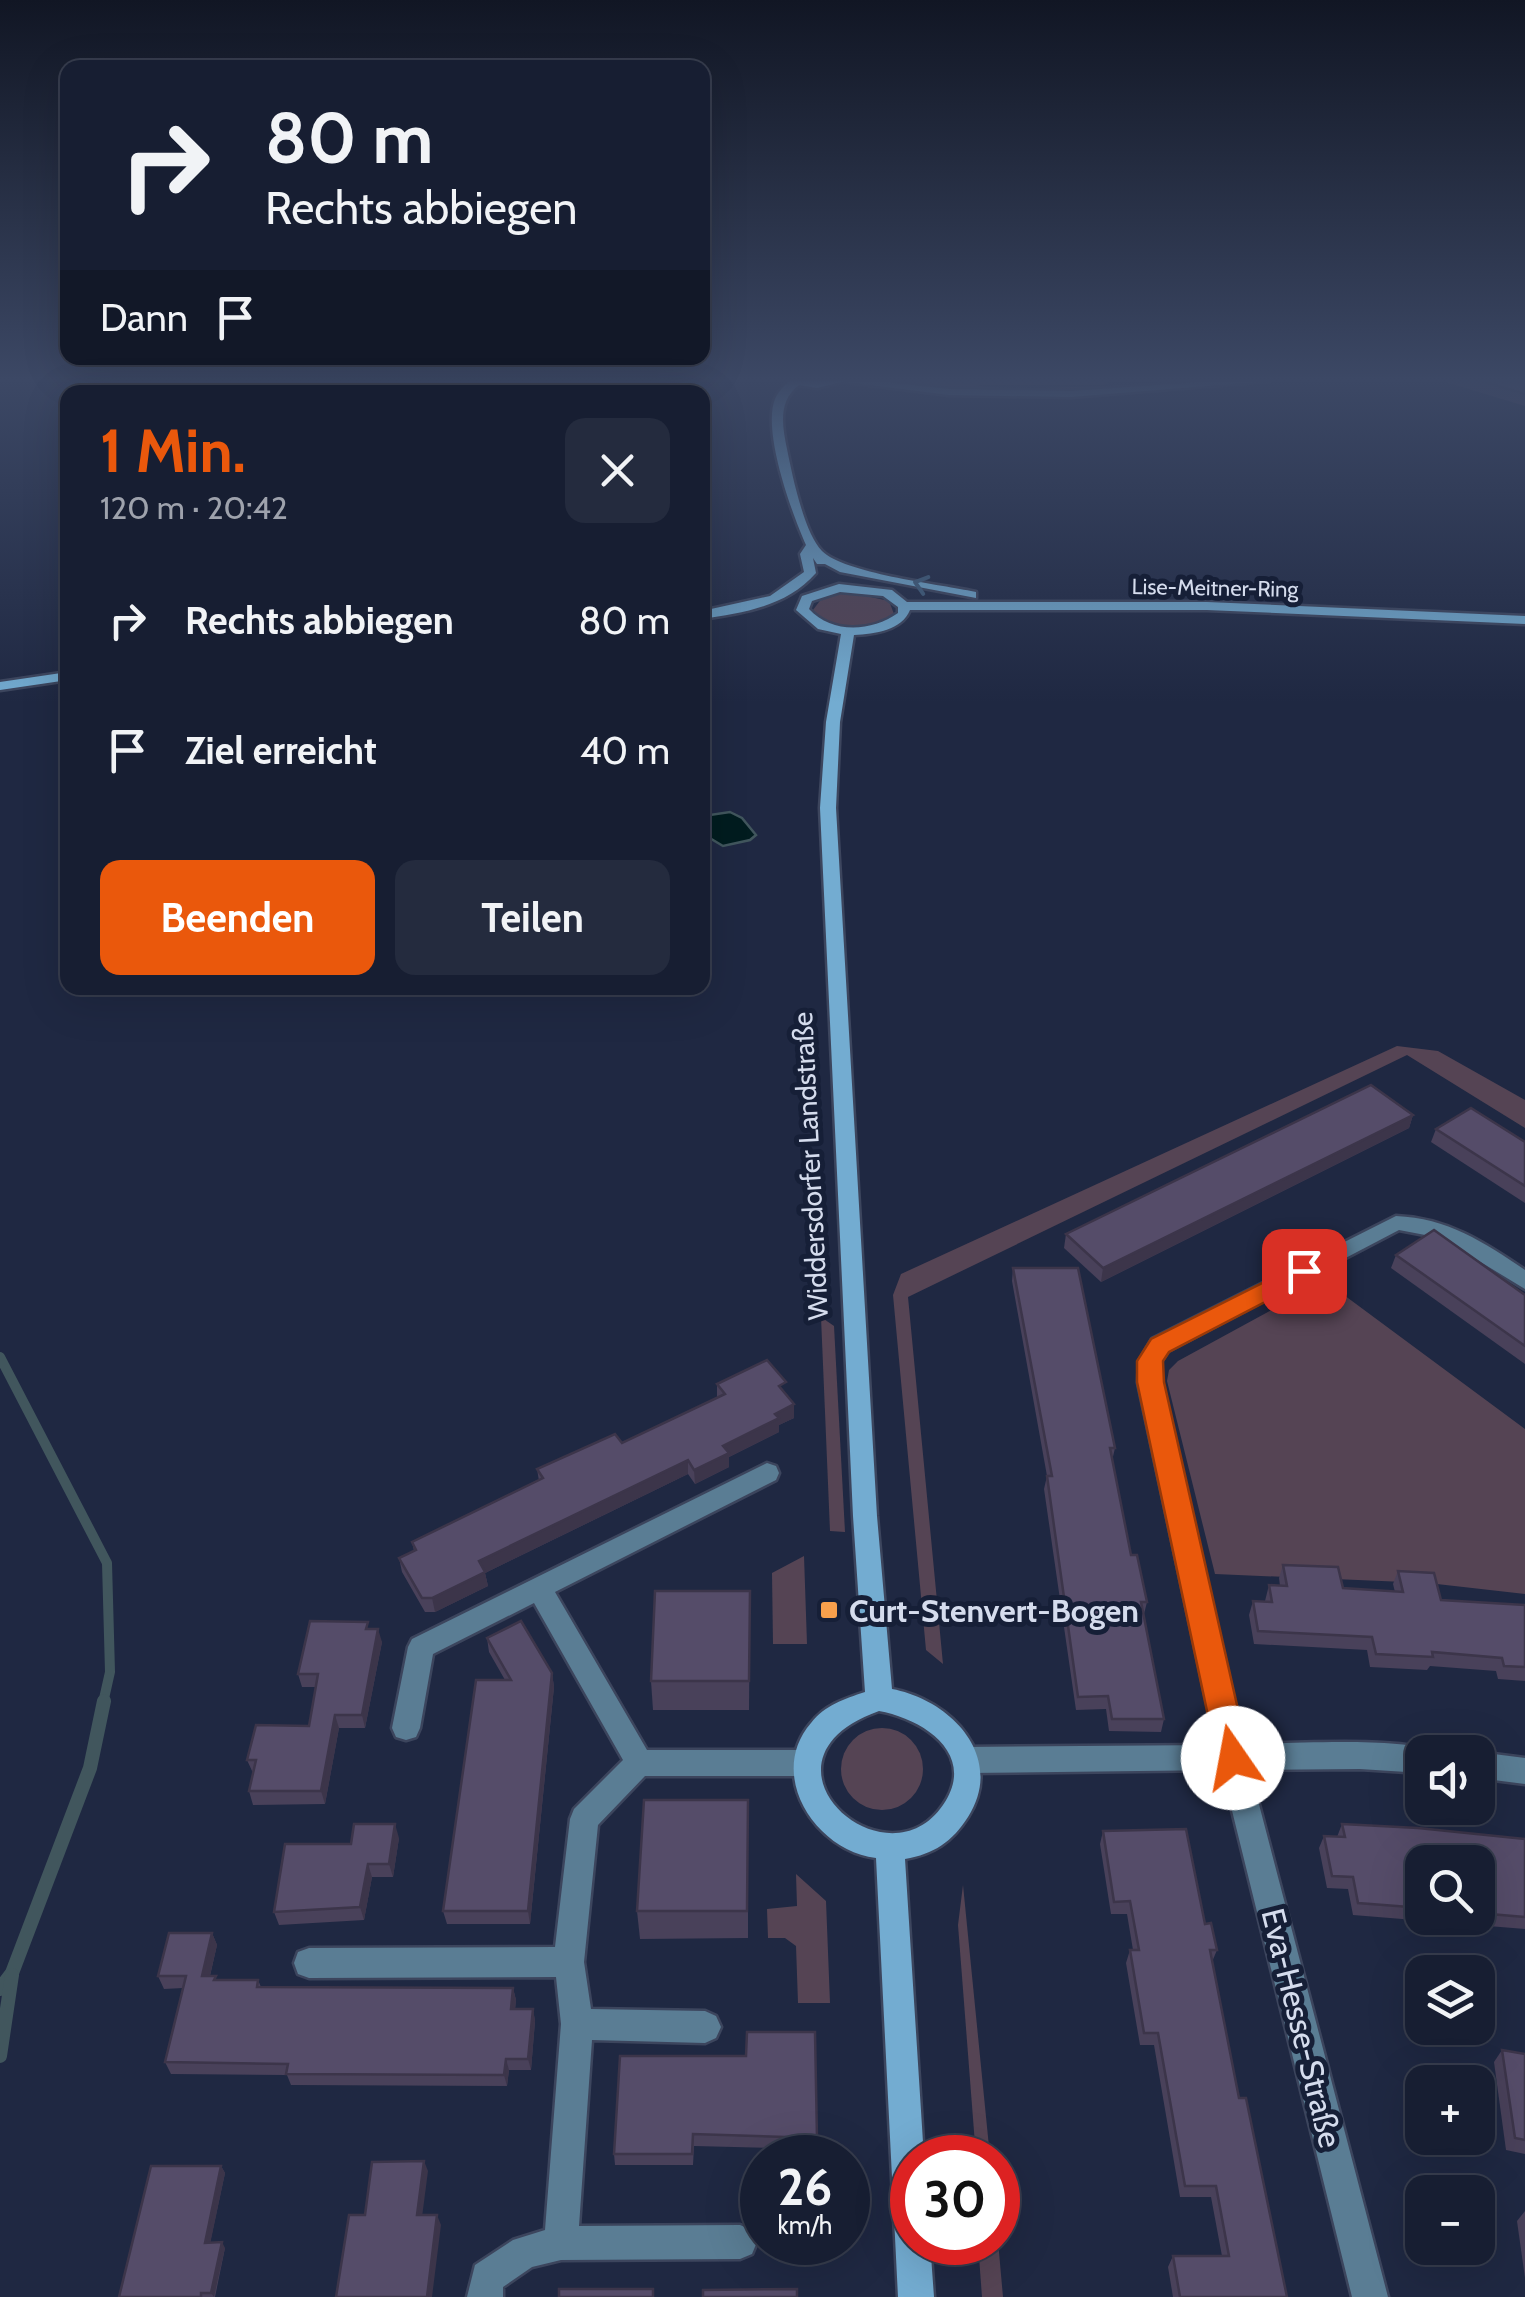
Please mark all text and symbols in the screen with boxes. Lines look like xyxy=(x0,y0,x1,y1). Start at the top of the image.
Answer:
text: 80 m xyxy=(265,95,433,181)
icon: right xyxy=(100,100,230,230)
text: Rechts abbiegen xyxy=(265,181,577,235)
icon: arrive xyxy=(208,290,263,345)
text: Dann xyxy=(100,294,188,341)
text: 1 Min. xyxy=(100,414,246,487)
button: close xyxy=(565,418,670,523)
text: 120 m · 20:42 xyxy=(100,488,288,527)
street label: Lise-Meitner-Ring xyxy=(1131,573,1300,603)
one-way arrow xyxy=(914,576,931,596)
icon: right xyxy=(100,593,155,648)
text: Rechts abbiegen xyxy=(185,597,454,644)
text: 80 m xyxy=(579,597,670,644)
icon: arrive xyxy=(100,723,155,778)
text: Ziel erreicht xyxy=(185,727,377,774)
text: 40 m xyxy=(580,727,670,774)
button: Beenden xyxy=(100,860,375,975)
button: Teilen xyxy=(395,860,670,975)
street label: Widdersdorfer Landstraße xyxy=(785,1011,835,1321)
pin xyxy=(1262,1229,1347,1314)
icon: arrive xyxy=(1277,1244,1332,1299)
place label: Curt-Stenvert-Bogen xyxy=(849,1591,1139,1630)
marker: Curt-Stenvert-Bogen xyxy=(818,1599,840,1621)
position arrow xyxy=(1181,1706,1285,1810)
map controls xyxy=(1405,1735,1495,2265)
button: sound xyxy=(1405,1735,1495,1825)
button: search xyxy=(1405,1845,1495,1935)
street label: Eva-Hesse-Straße xyxy=(1253,1904,1351,2152)
button: layers xyxy=(1405,1955,1495,2045)
button: + xyxy=(1405,2065,1495,2155)
speed limit sign: 30 xyxy=(890,2135,1020,2265)
text: 26 xyxy=(778,2157,832,2218)
button: − xyxy=(1405,2175,1495,2265)
text: km/h xyxy=(778,2210,832,2240)

